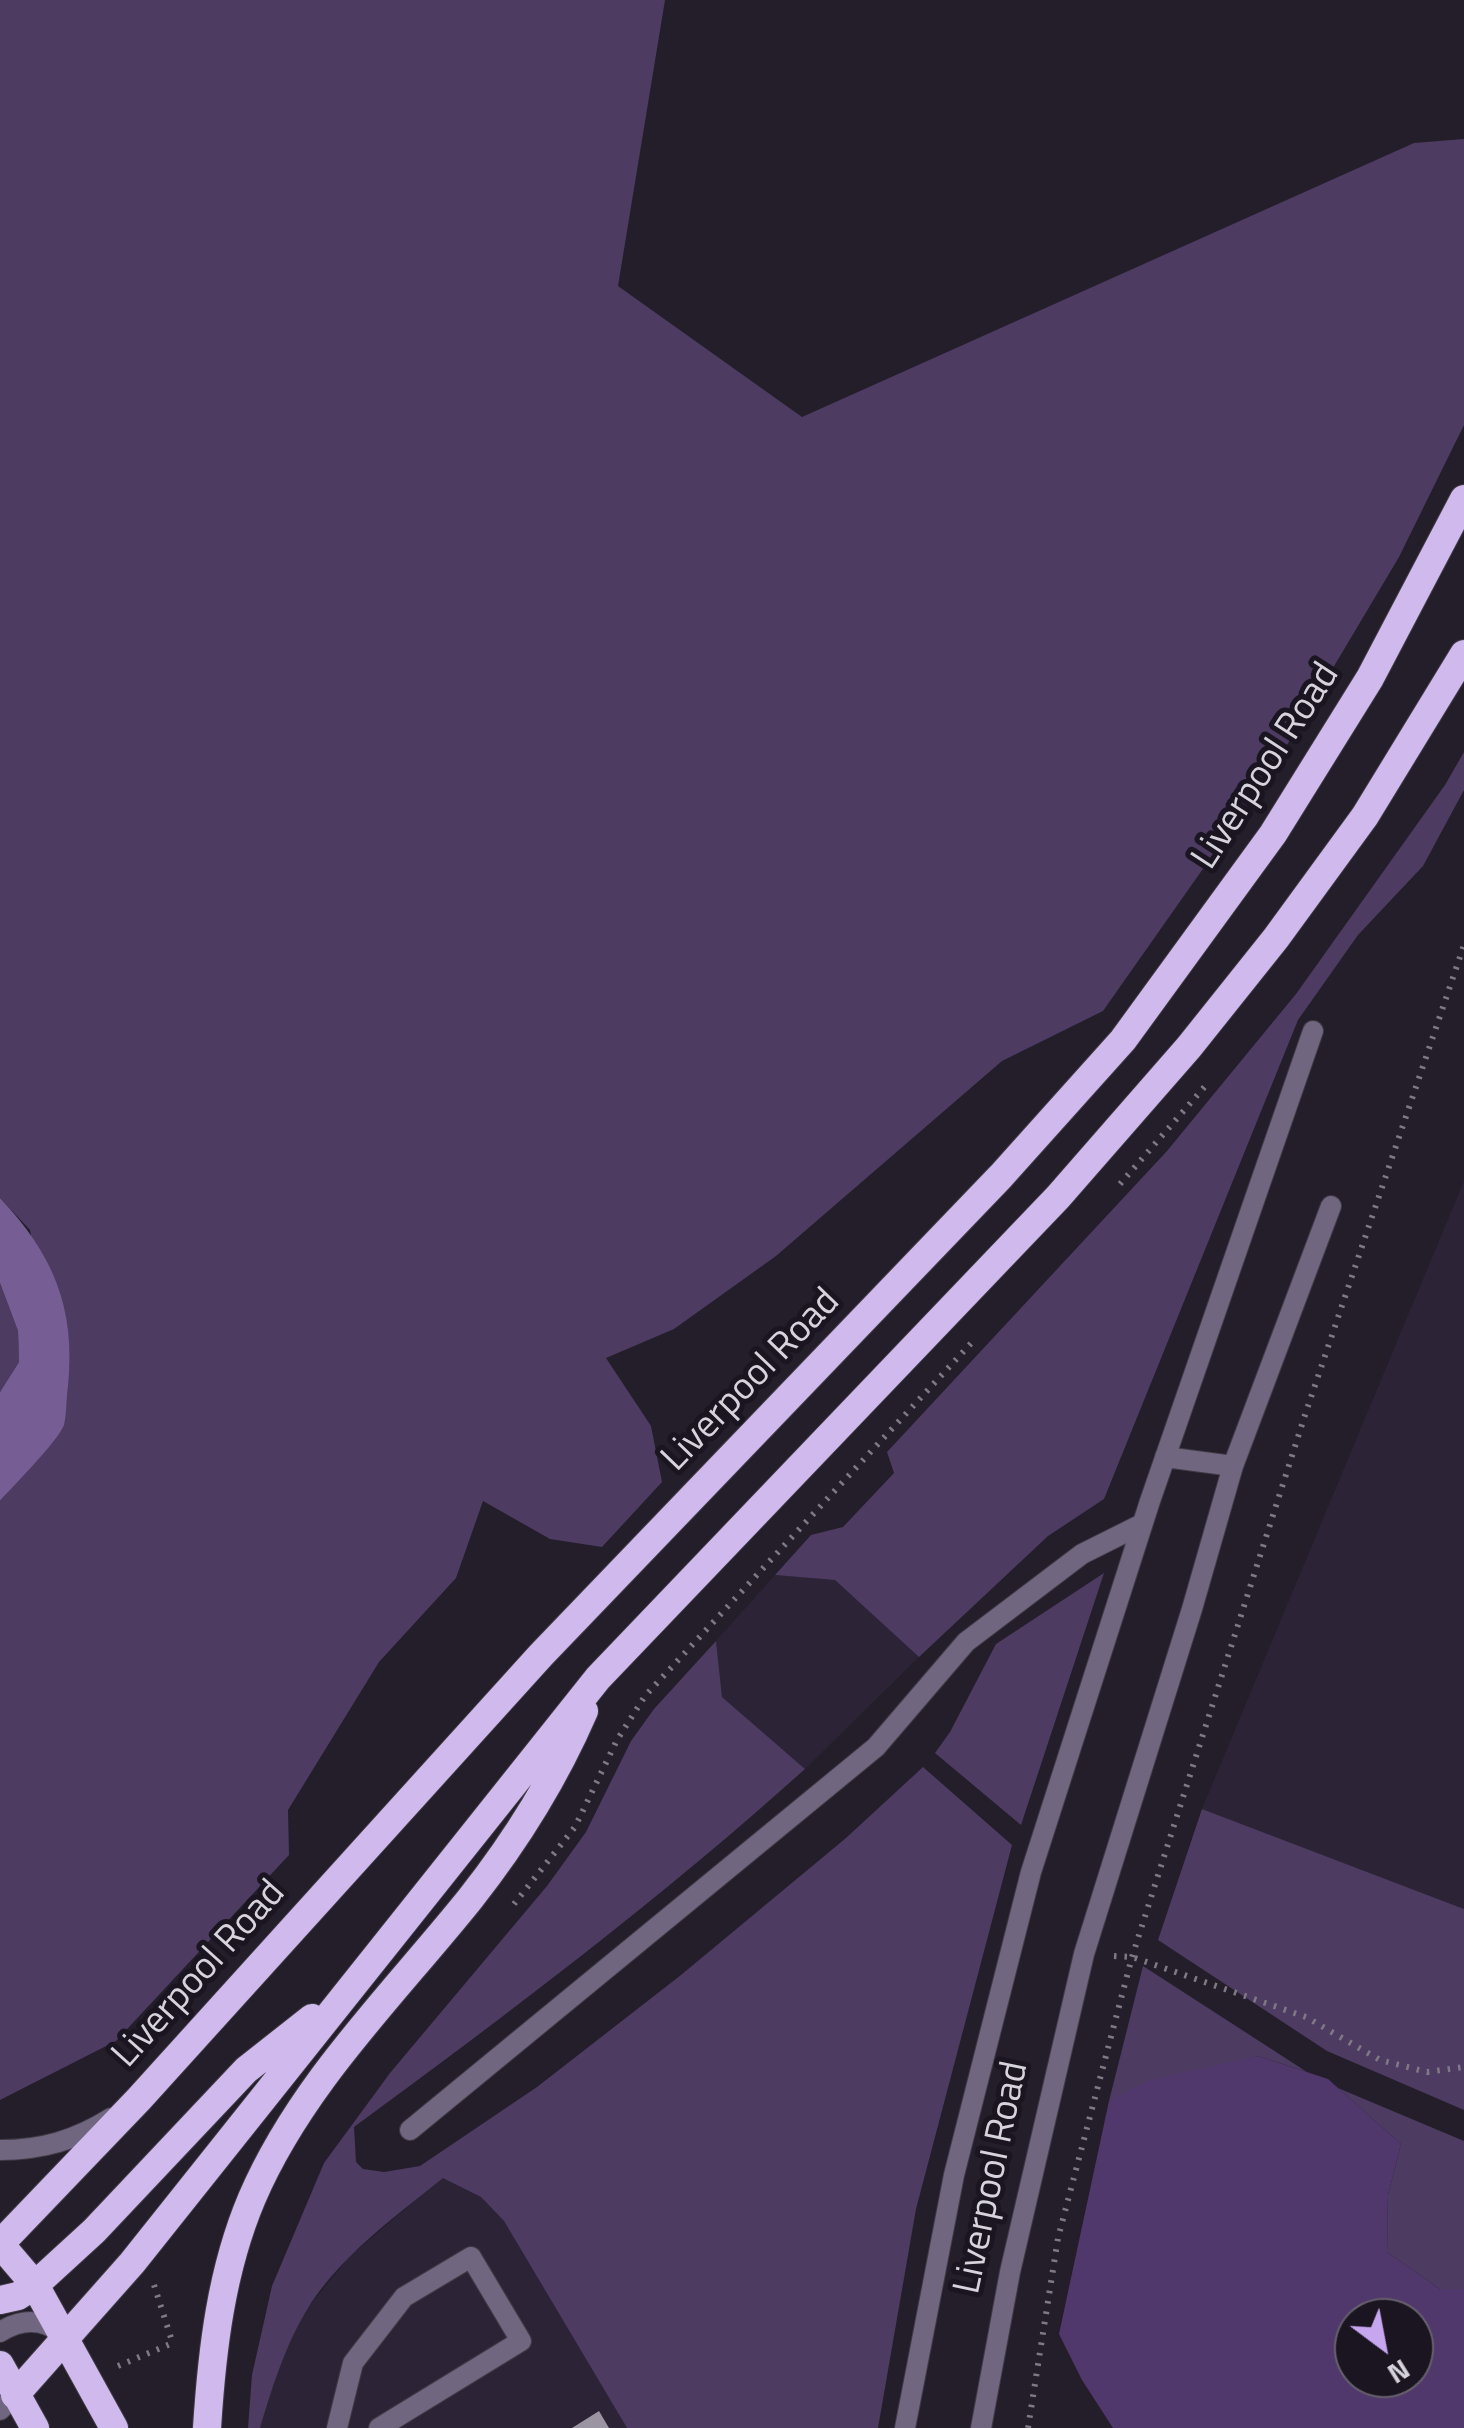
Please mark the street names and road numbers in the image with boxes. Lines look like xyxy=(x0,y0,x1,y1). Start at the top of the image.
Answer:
street label: Liverpool Road xyxy=(1184,655,1350,879)
street label: Liverpool Road xyxy=(654,1280,850,1482)
street label: Liverpool Road xyxy=(104,1872,296,2078)
street label: Liverpool Road xyxy=(946,2058,1040,2298)

